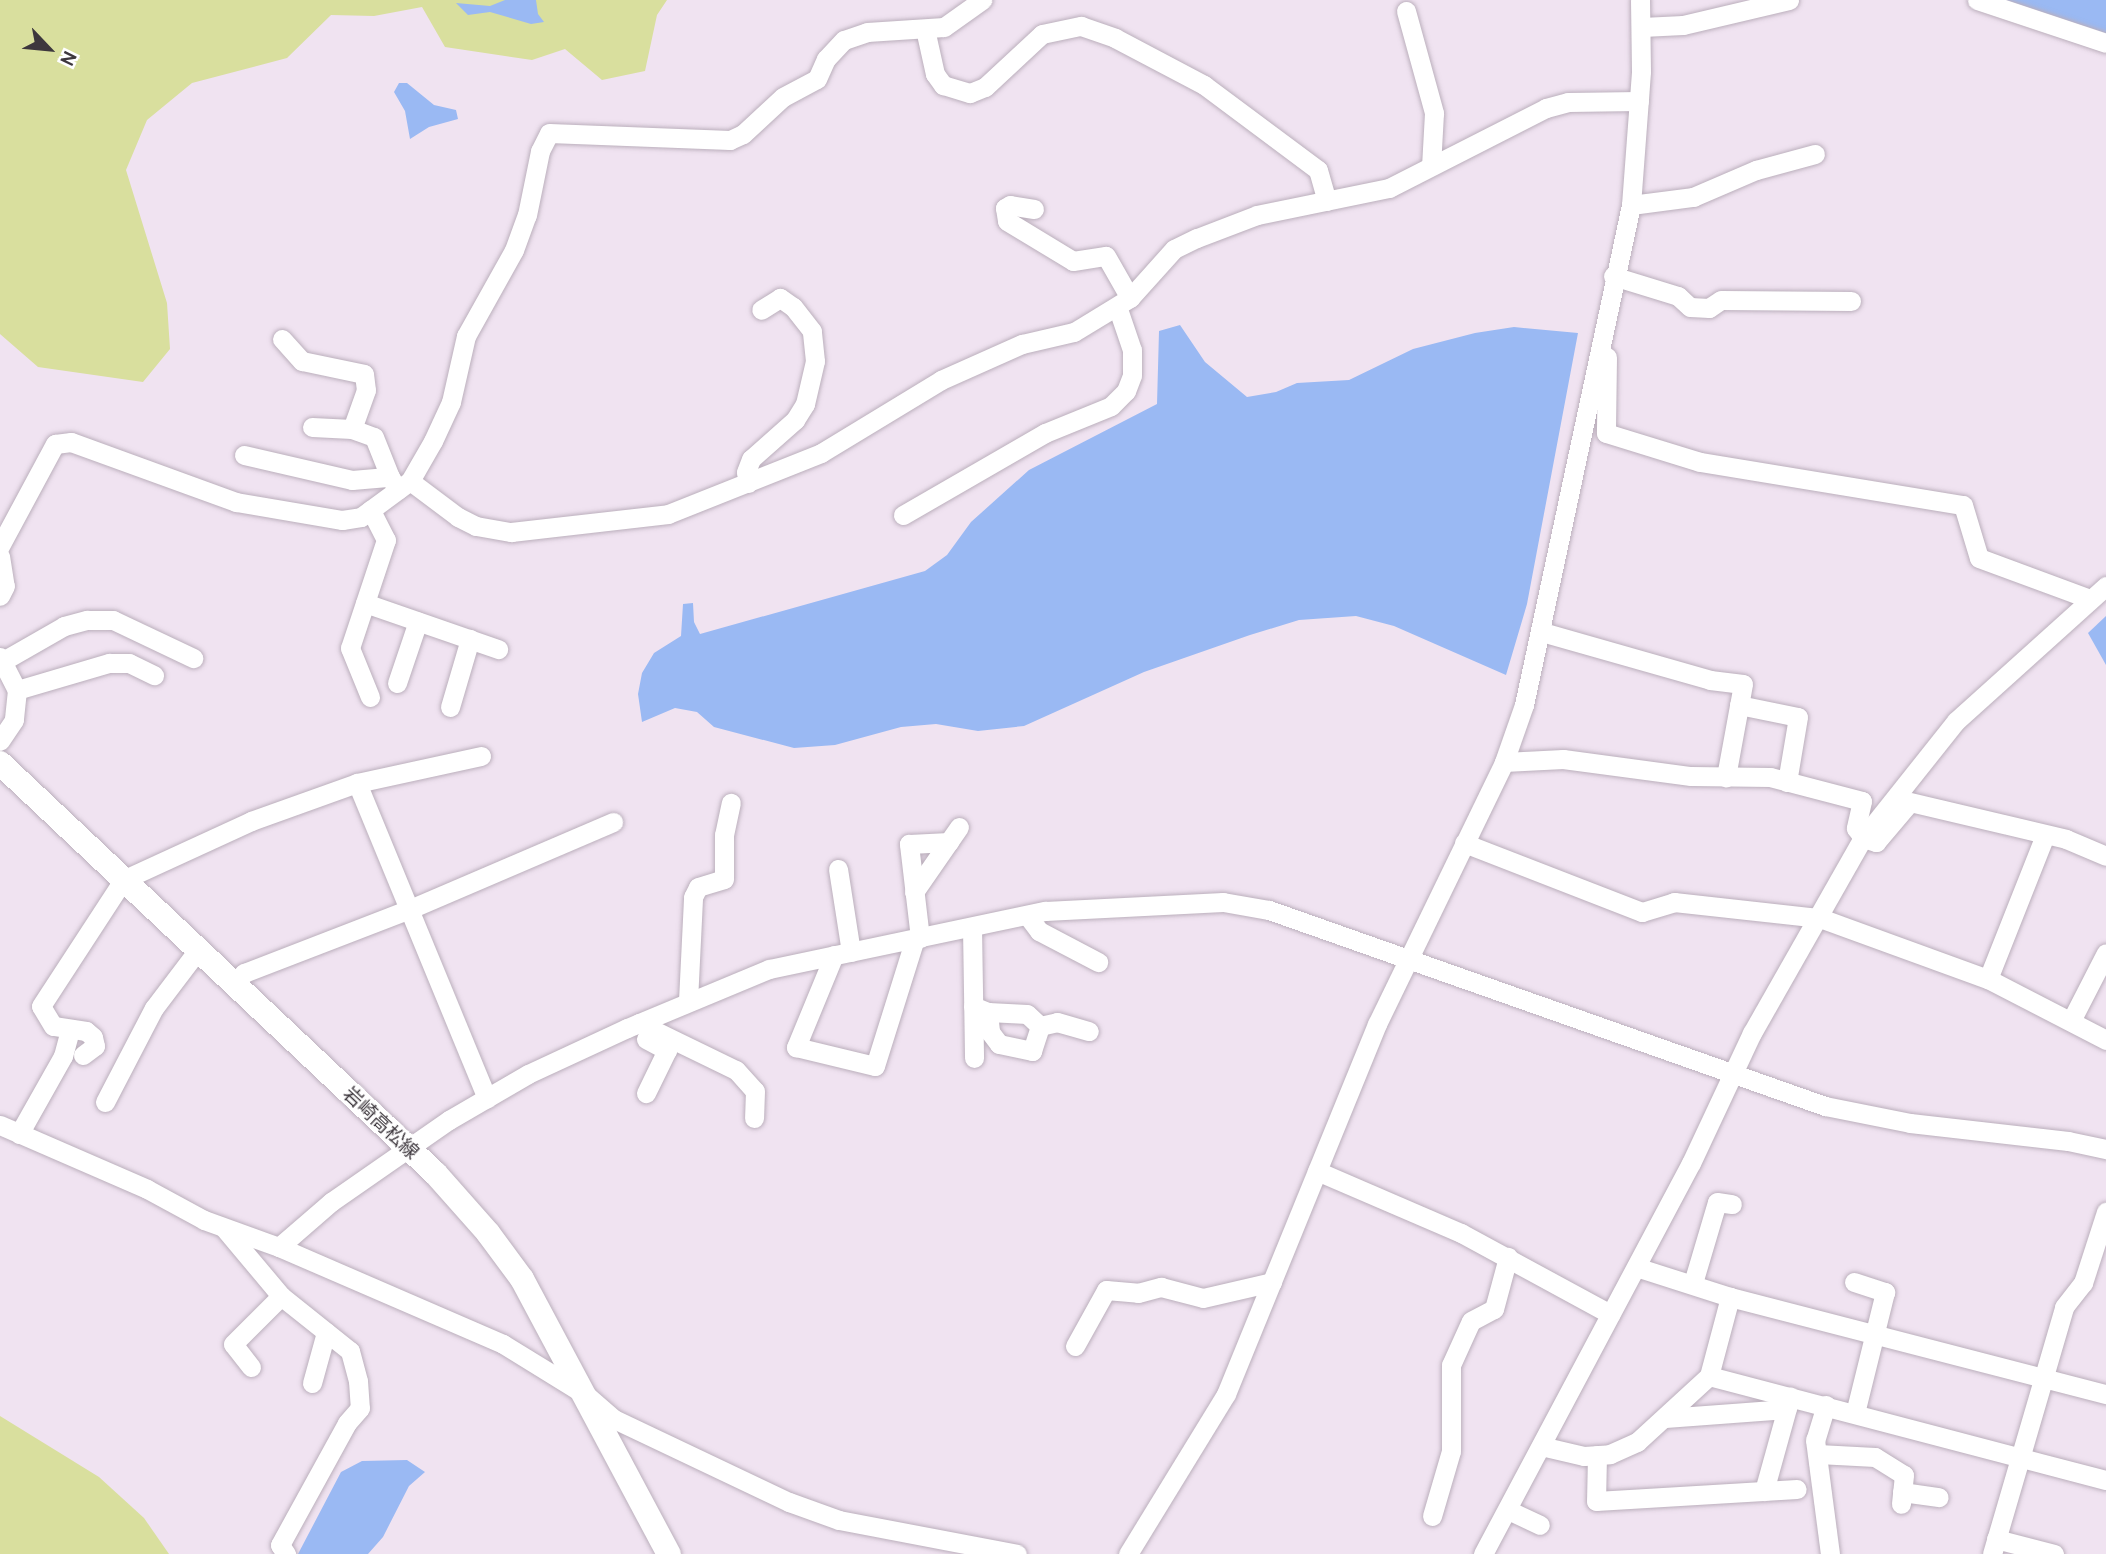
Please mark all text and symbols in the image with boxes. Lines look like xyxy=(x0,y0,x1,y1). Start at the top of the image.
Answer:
north arrow xyxy=(14,14,84,84)
text: N xyxy=(55,47,82,70)
street label: 岩崎高松線 xyxy=(338,1082,424,1164)

